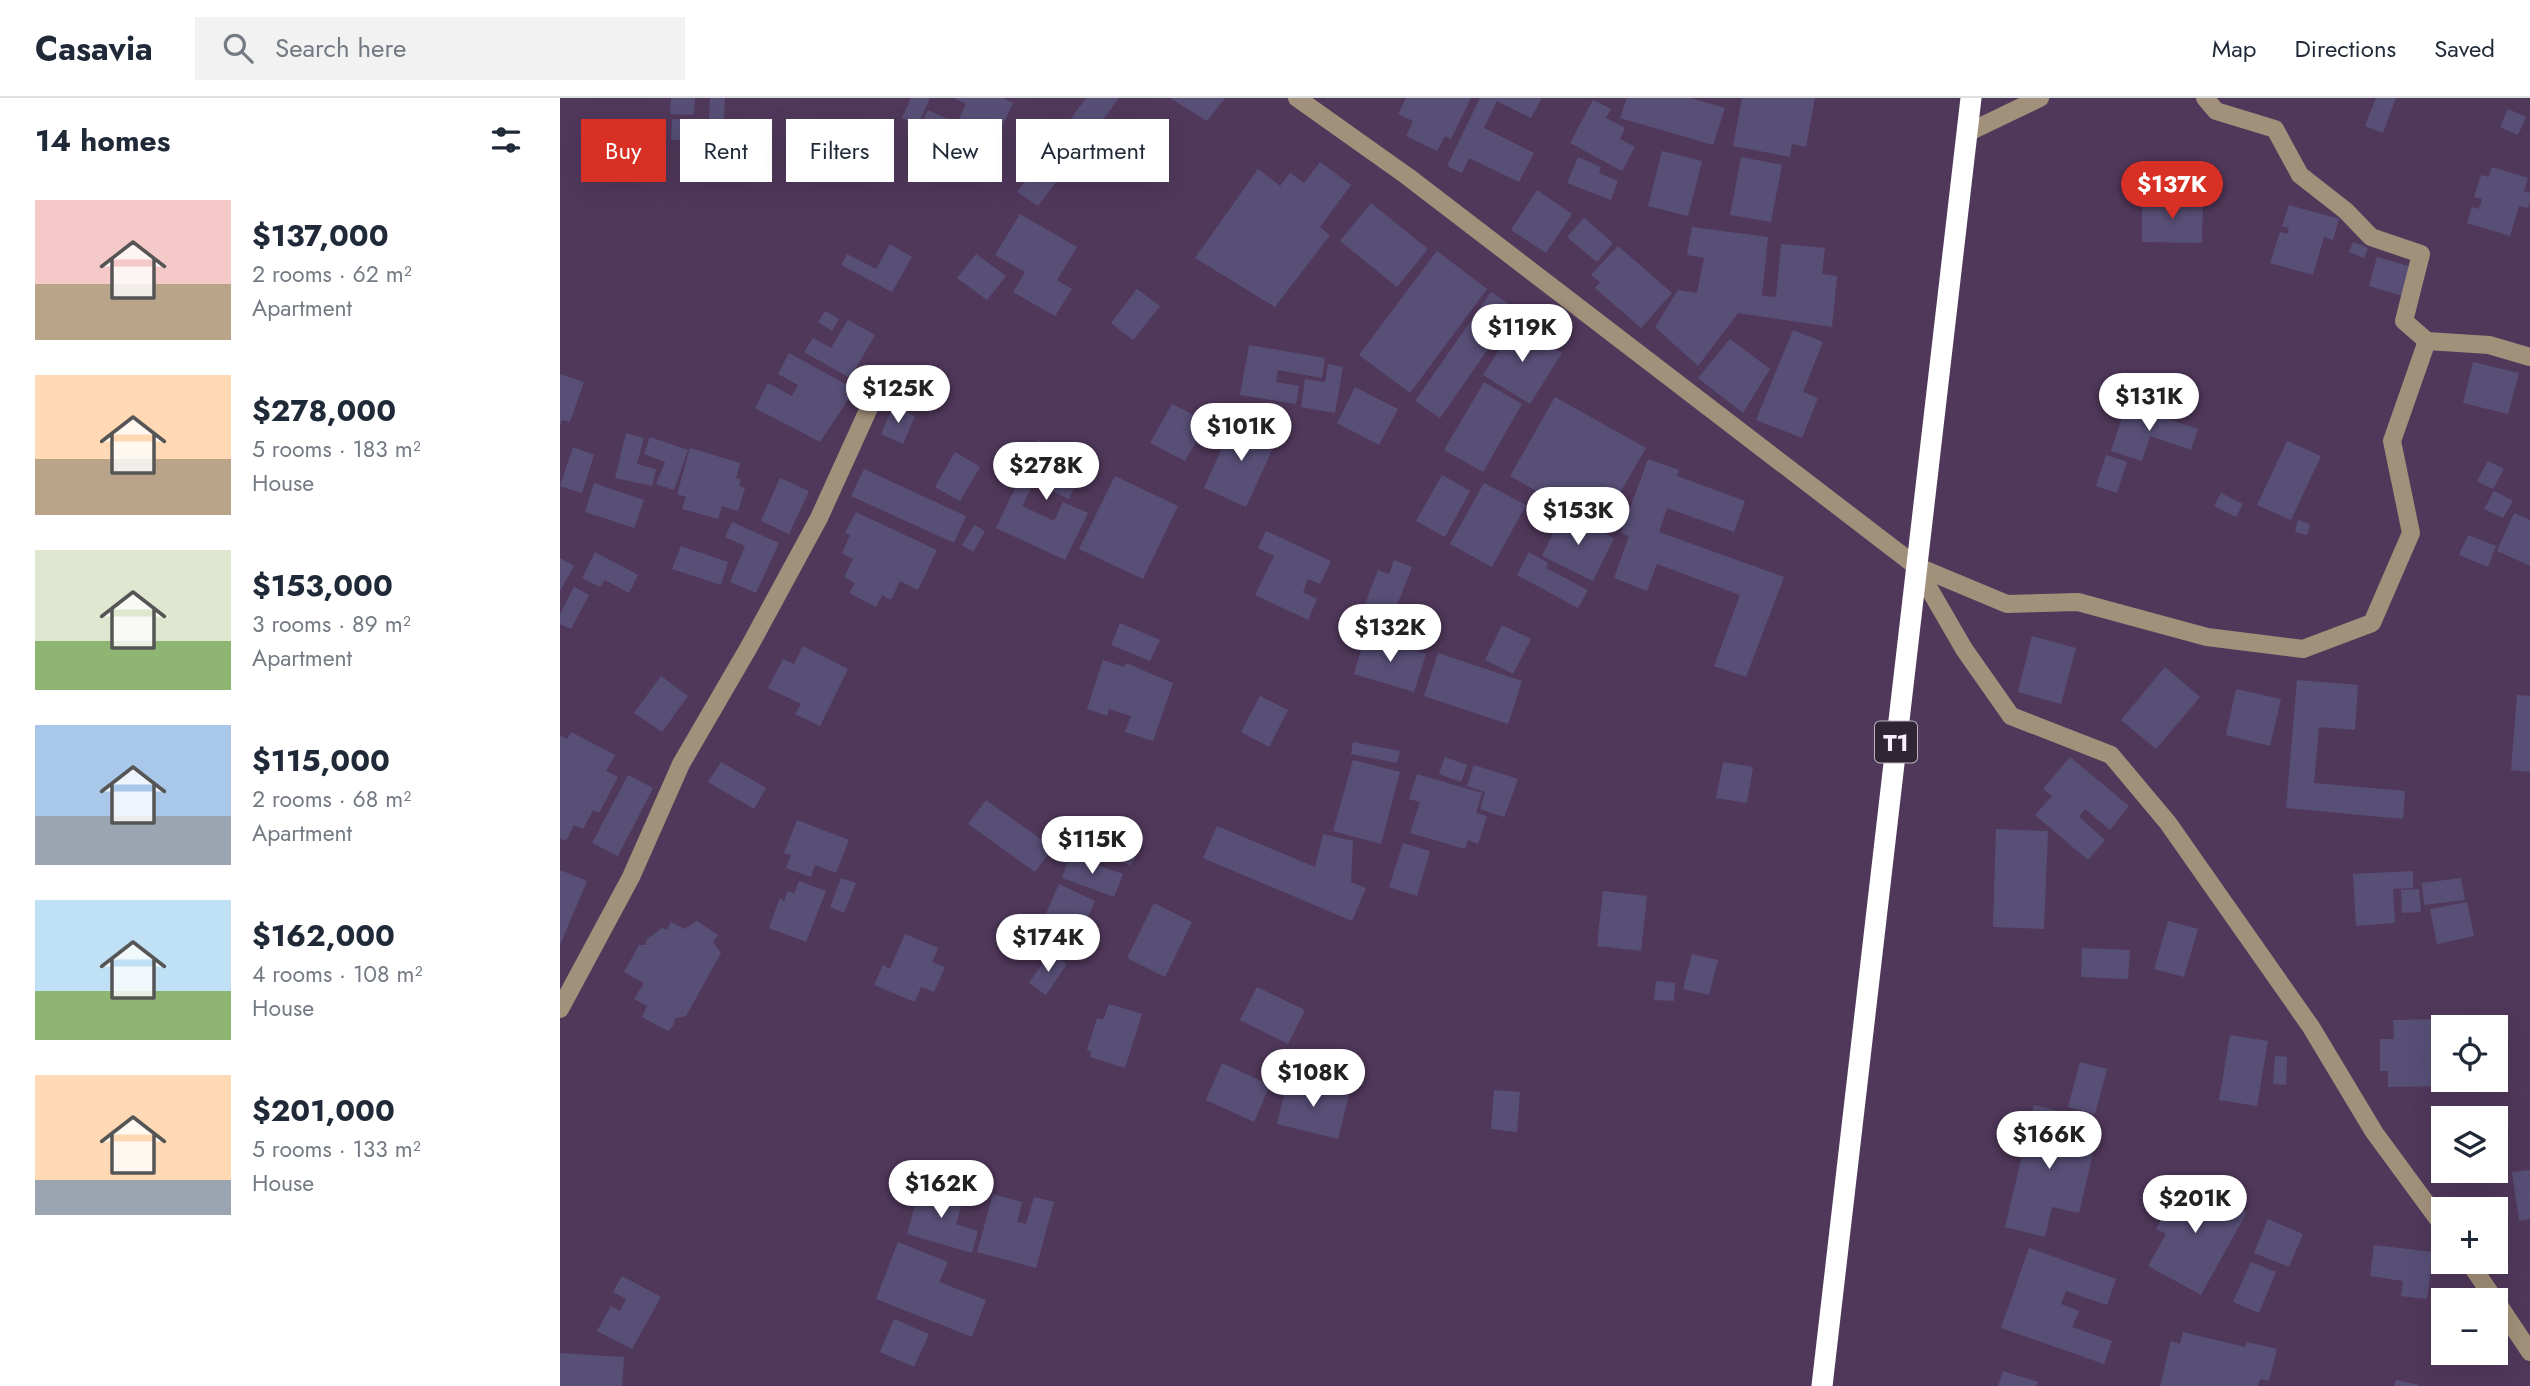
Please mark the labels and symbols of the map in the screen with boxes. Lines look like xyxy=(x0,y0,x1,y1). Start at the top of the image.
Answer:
pin: $137K xyxy=(2123,162,2221,221)
pin: $119K xyxy=(1473,304,1571,364)
pin: $125K xyxy=(849,366,947,425)
pin: $131K xyxy=(2100,374,2198,433)
pin: $101K xyxy=(1192,404,1290,463)
pin: $278K xyxy=(997,442,1095,502)
pin: $153K xyxy=(1529,488,1627,547)
pin: $132K xyxy=(1341,604,1439,664)
road number: T1 xyxy=(1875,722,1917,762)
pin: $115K xyxy=(1043,816,1141,876)
pin: $174K xyxy=(999,914,1097,974)
pin: $108K xyxy=(1264,1049,1362,1109)
pin: $166K xyxy=(2000,1112,2098,1171)
pin: $162K xyxy=(892,1160,990,1220)
pin: $201K xyxy=(2146,1176,2244,1235)

